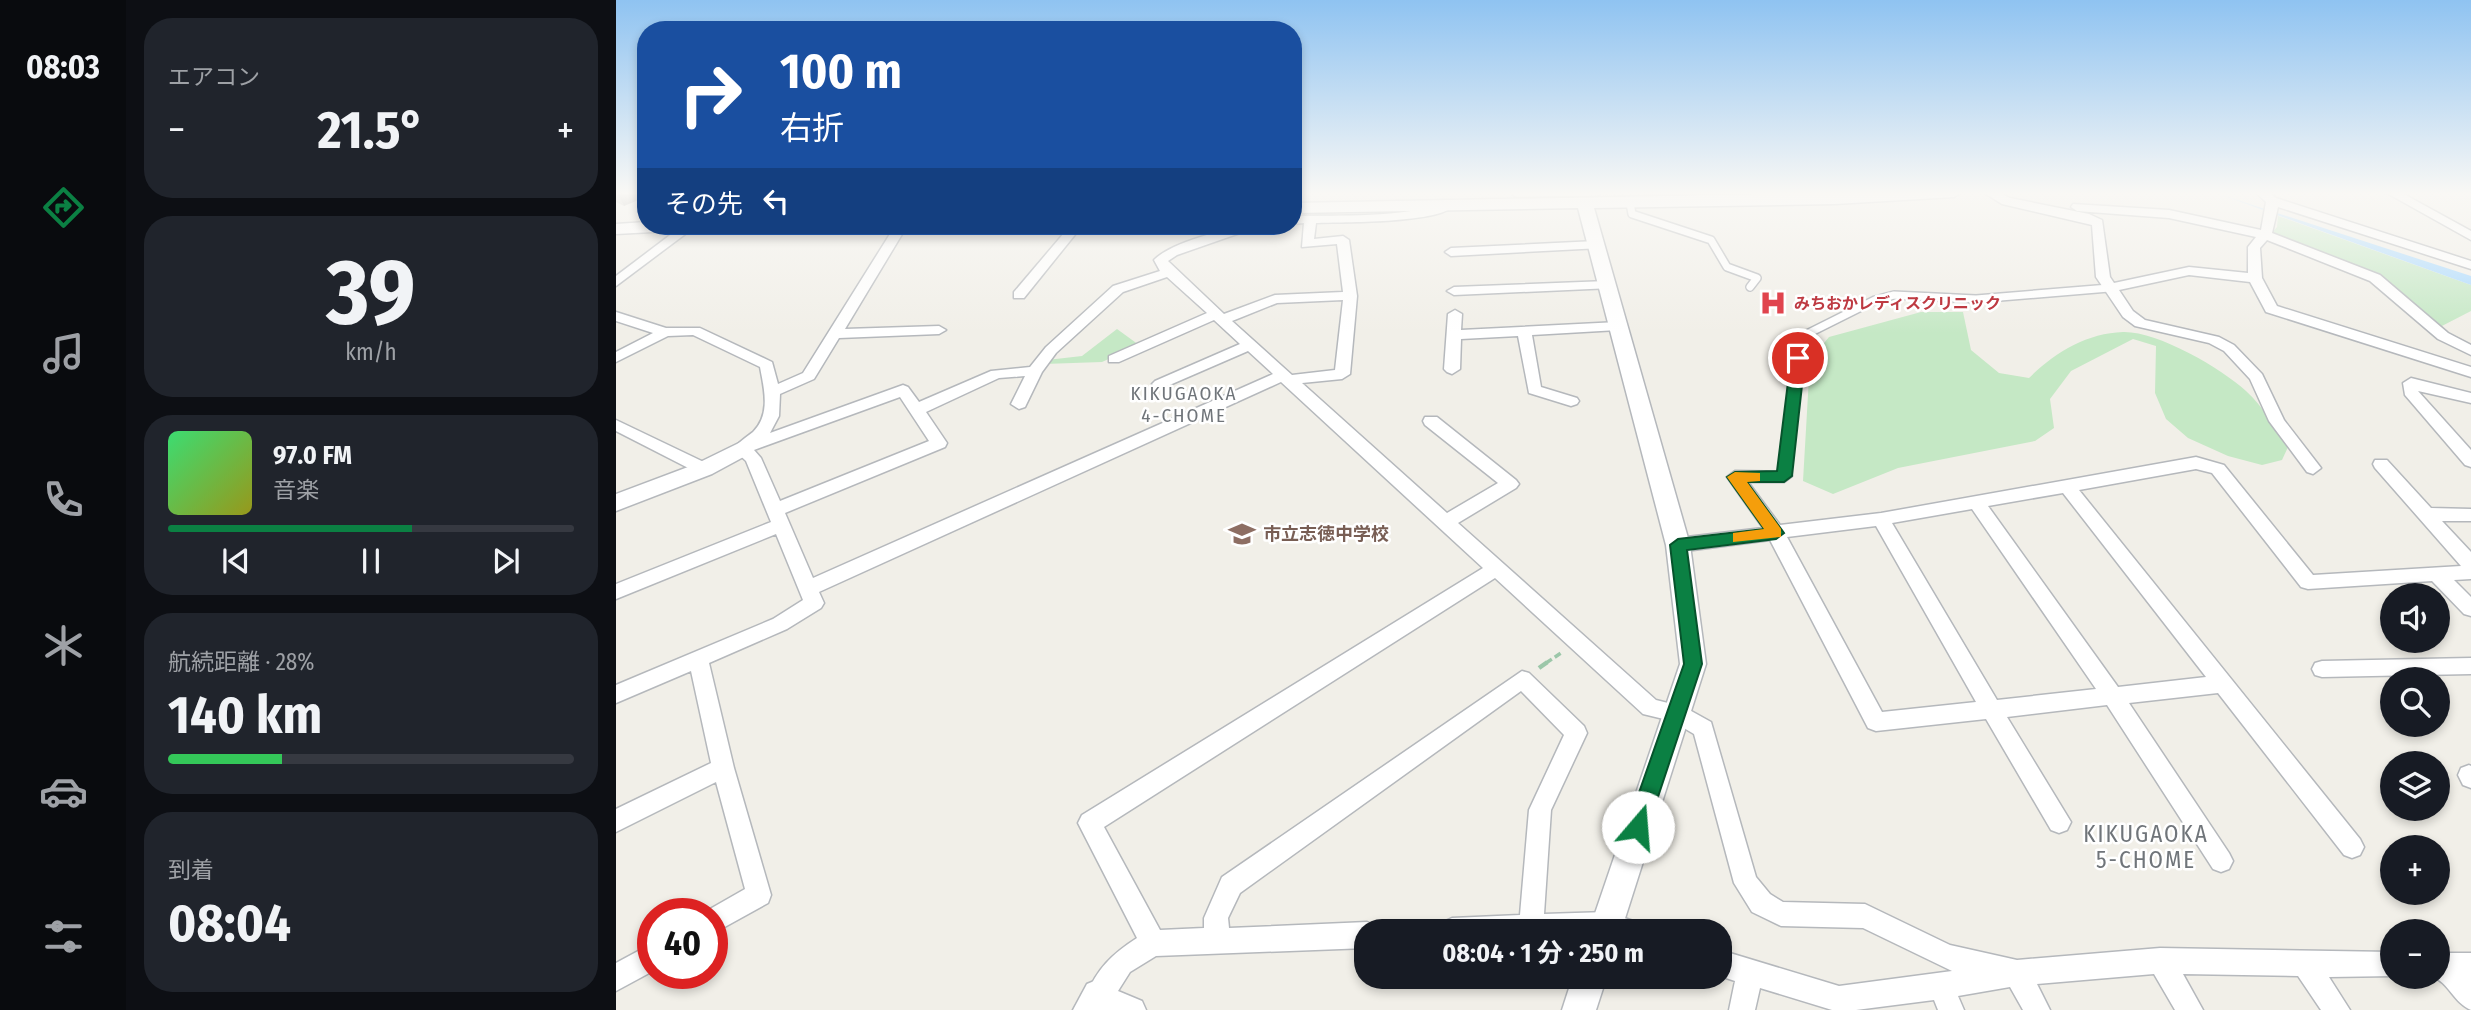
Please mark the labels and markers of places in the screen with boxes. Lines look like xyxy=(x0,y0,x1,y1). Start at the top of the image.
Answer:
hospital icon: みちおかレディスクリニック xyxy=(1758,288,1788,318)
place label: みちおかレディスクリニック xyxy=(1794,294,2001,313)
pin xyxy=(1768,328,1828,388)
school or university icon: 市立志徳中学校 xyxy=(1227,519,1257,549)
place label: 市立志徳中学校 xyxy=(1263,523,1389,545)

